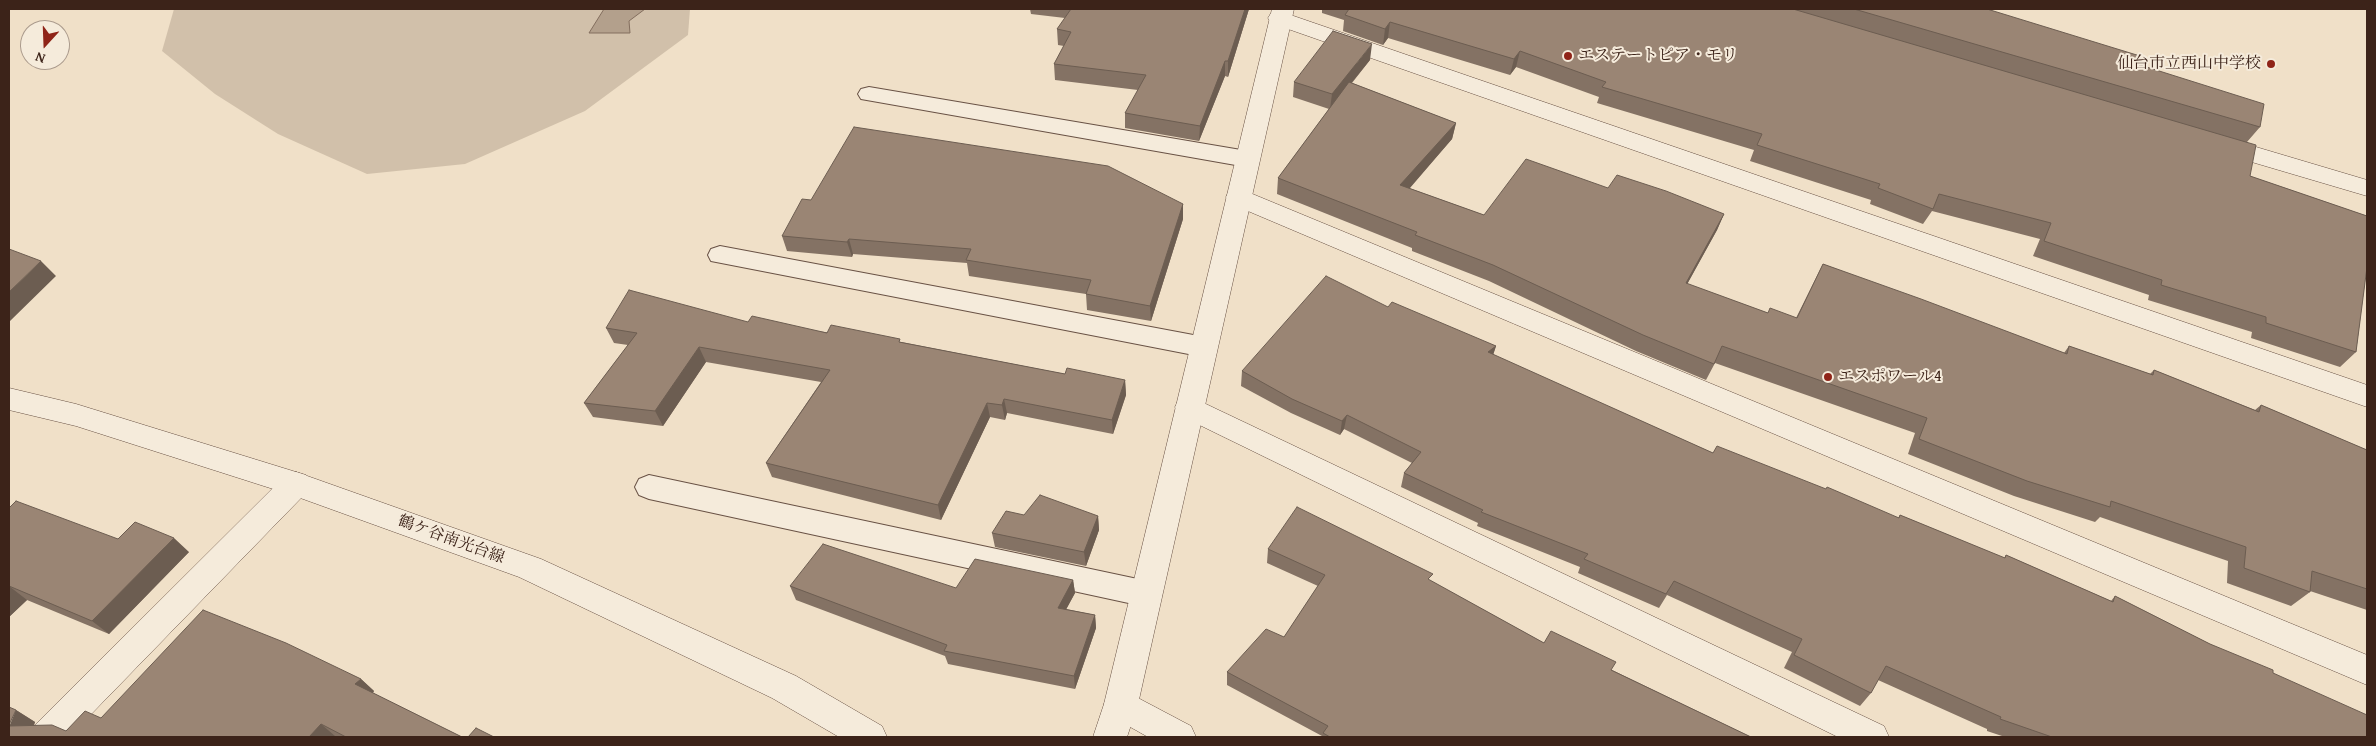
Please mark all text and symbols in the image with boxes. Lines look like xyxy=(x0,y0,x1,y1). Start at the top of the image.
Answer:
north arrow xyxy=(20,20,70,70)
place label: エステートピア・モリ xyxy=(1578,46,1738,66)
text: N xyxy=(32,47,48,69)
marker: エステートピア・モリ xyxy=(1562,50,1574,62)
place label: 仙台市立西山中学校 xyxy=(2117,54,2261,74)
marker: 仙台市立西山中学校 xyxy=(2265,58,2277,70)
place label: エスポワール4 xyxy=(1838,367,1942,387)
marker: エスポワール4 xyxy=(1822,371,1834,383)
street label: 鶴ケ谷南光台線 xyxy=(395,512,507,568)

